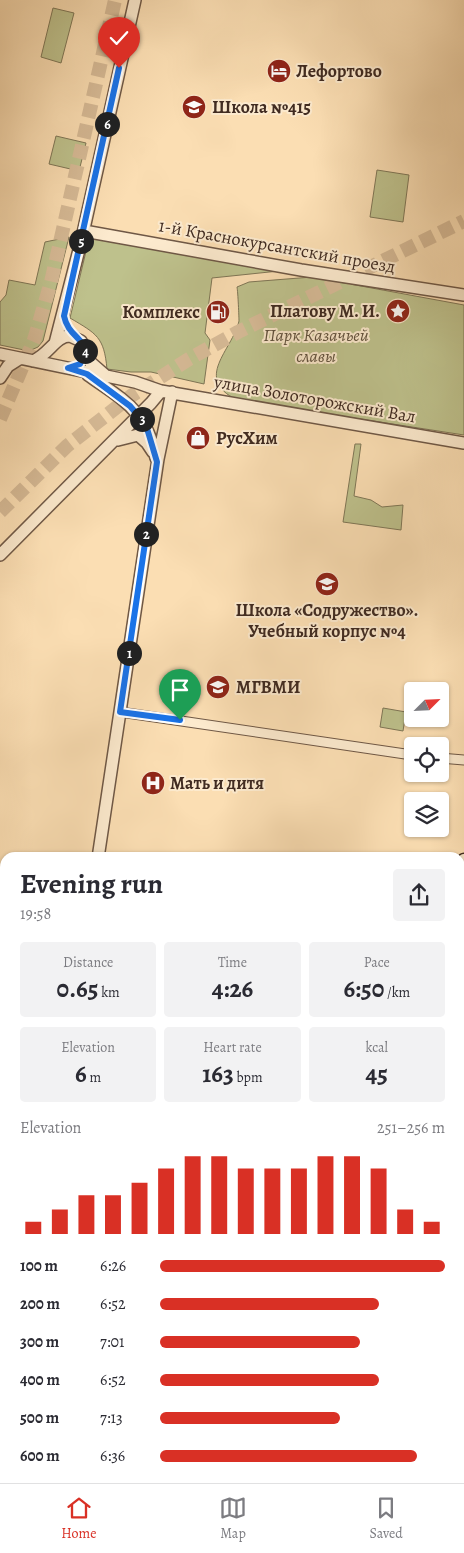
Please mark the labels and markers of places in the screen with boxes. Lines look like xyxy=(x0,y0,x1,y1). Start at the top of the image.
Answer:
pin xyxy=(98,17,140,68)
hotel icon: Лефортово xyxy=(266,58,292,84)
place label: Лефортово xyxy=(296,59,382,83)
school or university icon: Школа №415 xyxy=(181,94,207,120)
place label: Школа №415 xyxy=(212,95,311,119)
pin: 6 xyxy=(94,112,120,136)
pin: 5 xyxy=(68,228,94,254)
place icon: Платову М. И. xyxy=(385,298,411,324)
fuel station icon: Комплекс xyxy=(205,299,231,325)
place label: Платову М. И. xyxy=(270,299,380,323)
place label: Комплекс xyxy=(122,300,200,324)
pin: 4 xyxy=(72,338,98,364)
pin: 3 xyxy=(130,406,154,432)
shop icon: РусХим xyxy=(185,425,211,451)
place label: РусХим xyxy=(216,426,278,450)
pin: 2 xyxy=(134,522,158,546)
school or university icon: Школа «Содружество». Учебный корпус №4 xyxy=(314,571,340,597)
place label: Школа «Содружество». Учебный корпус №4 xyxy=(235,598,419,643)
pin: 1 xyxy=(116,640,142,666)
pin xyxy=(159,669,201,720)
school or university icon: МГВМИ xyxy=(205,674,231,700)
place label: МГВМИ xyxy=(236,675,301,699)
hospital icon: Мать и дитя xyxy=(140,770,166,796)
place label: Мать и дитя xyxy=(170,771,264,795)

